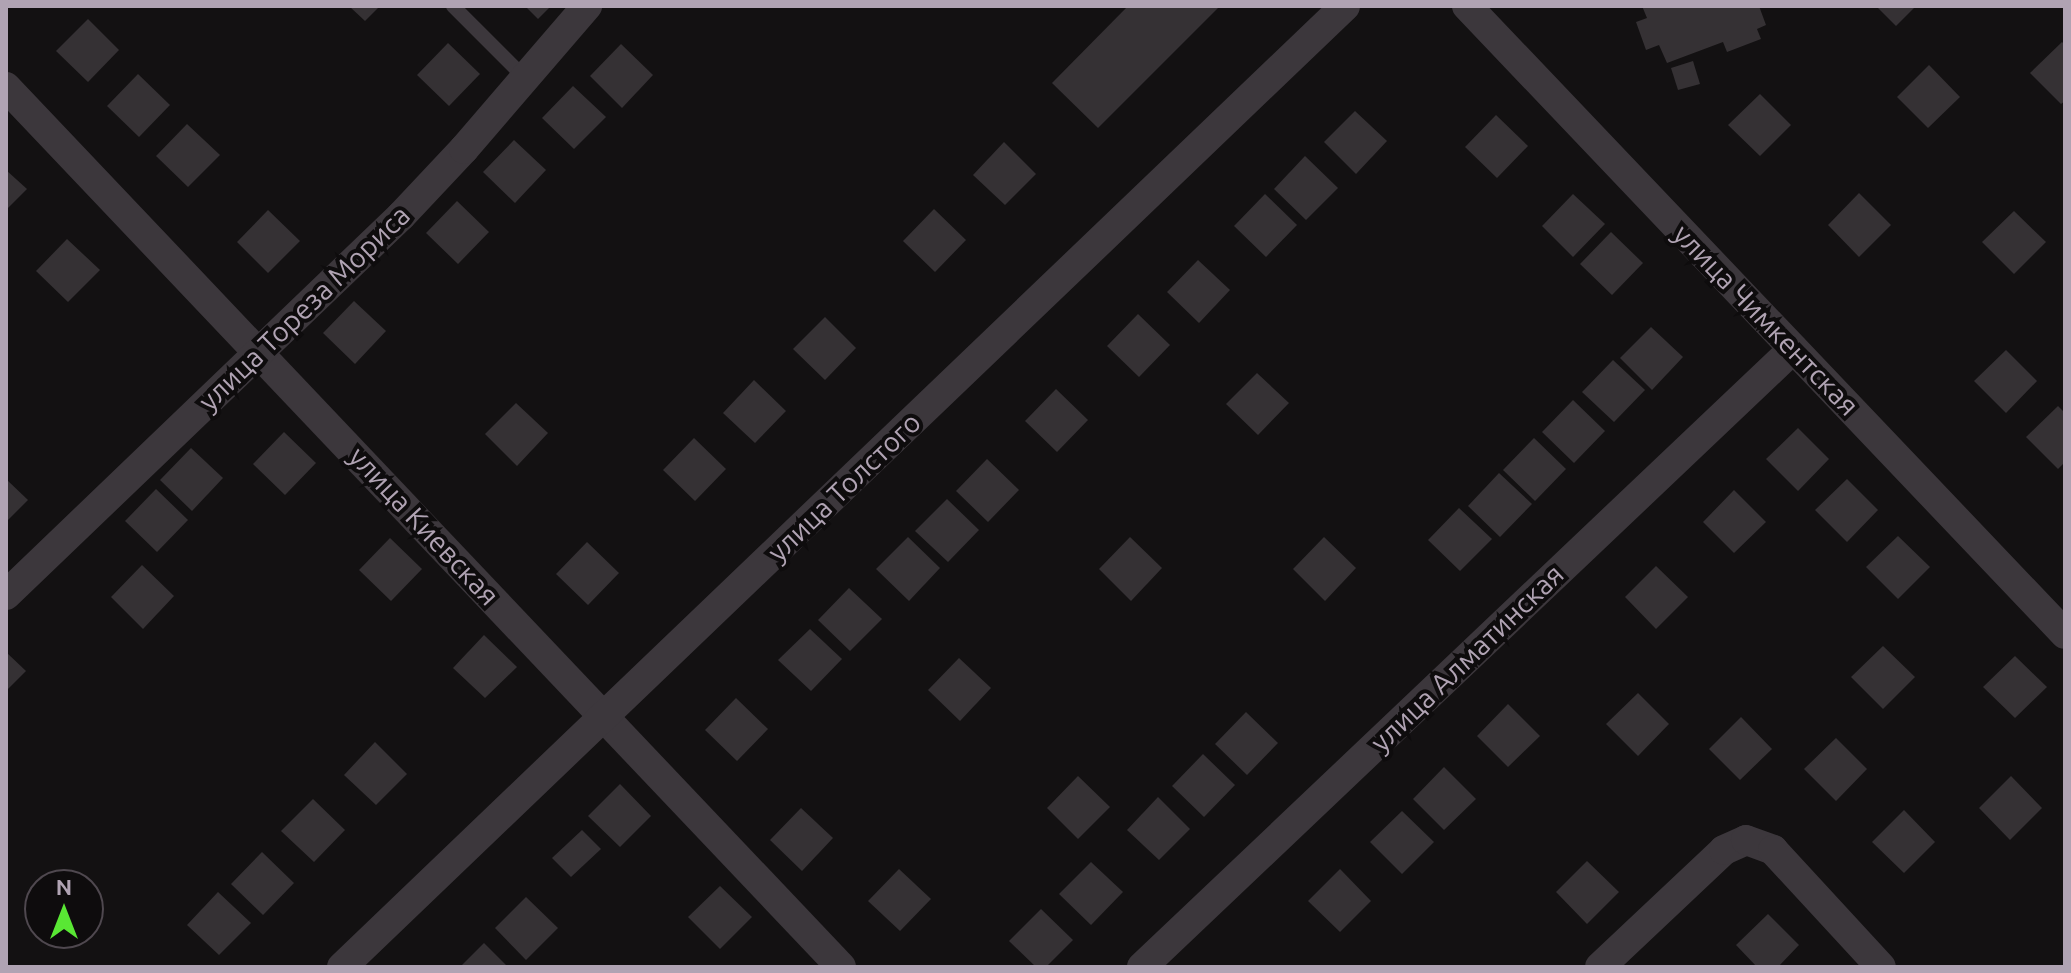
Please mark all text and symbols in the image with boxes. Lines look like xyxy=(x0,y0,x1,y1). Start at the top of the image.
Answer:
street label: улица Тореза Мориса xyxy=(191,198,417,418)
street label: улица Чимкентская xyxy=(1666,218,1866,422)
street label: улица Толстого xyxy=(760,405,928,569)
street label: улица Киевская xyxy=(342,440,506,612)
street label: улица Алматинская xyxy=(1364,557,1570,759)
north arrow xyxy=(24,869,104,949)
text: N xyxy=(56,874,72,899)

